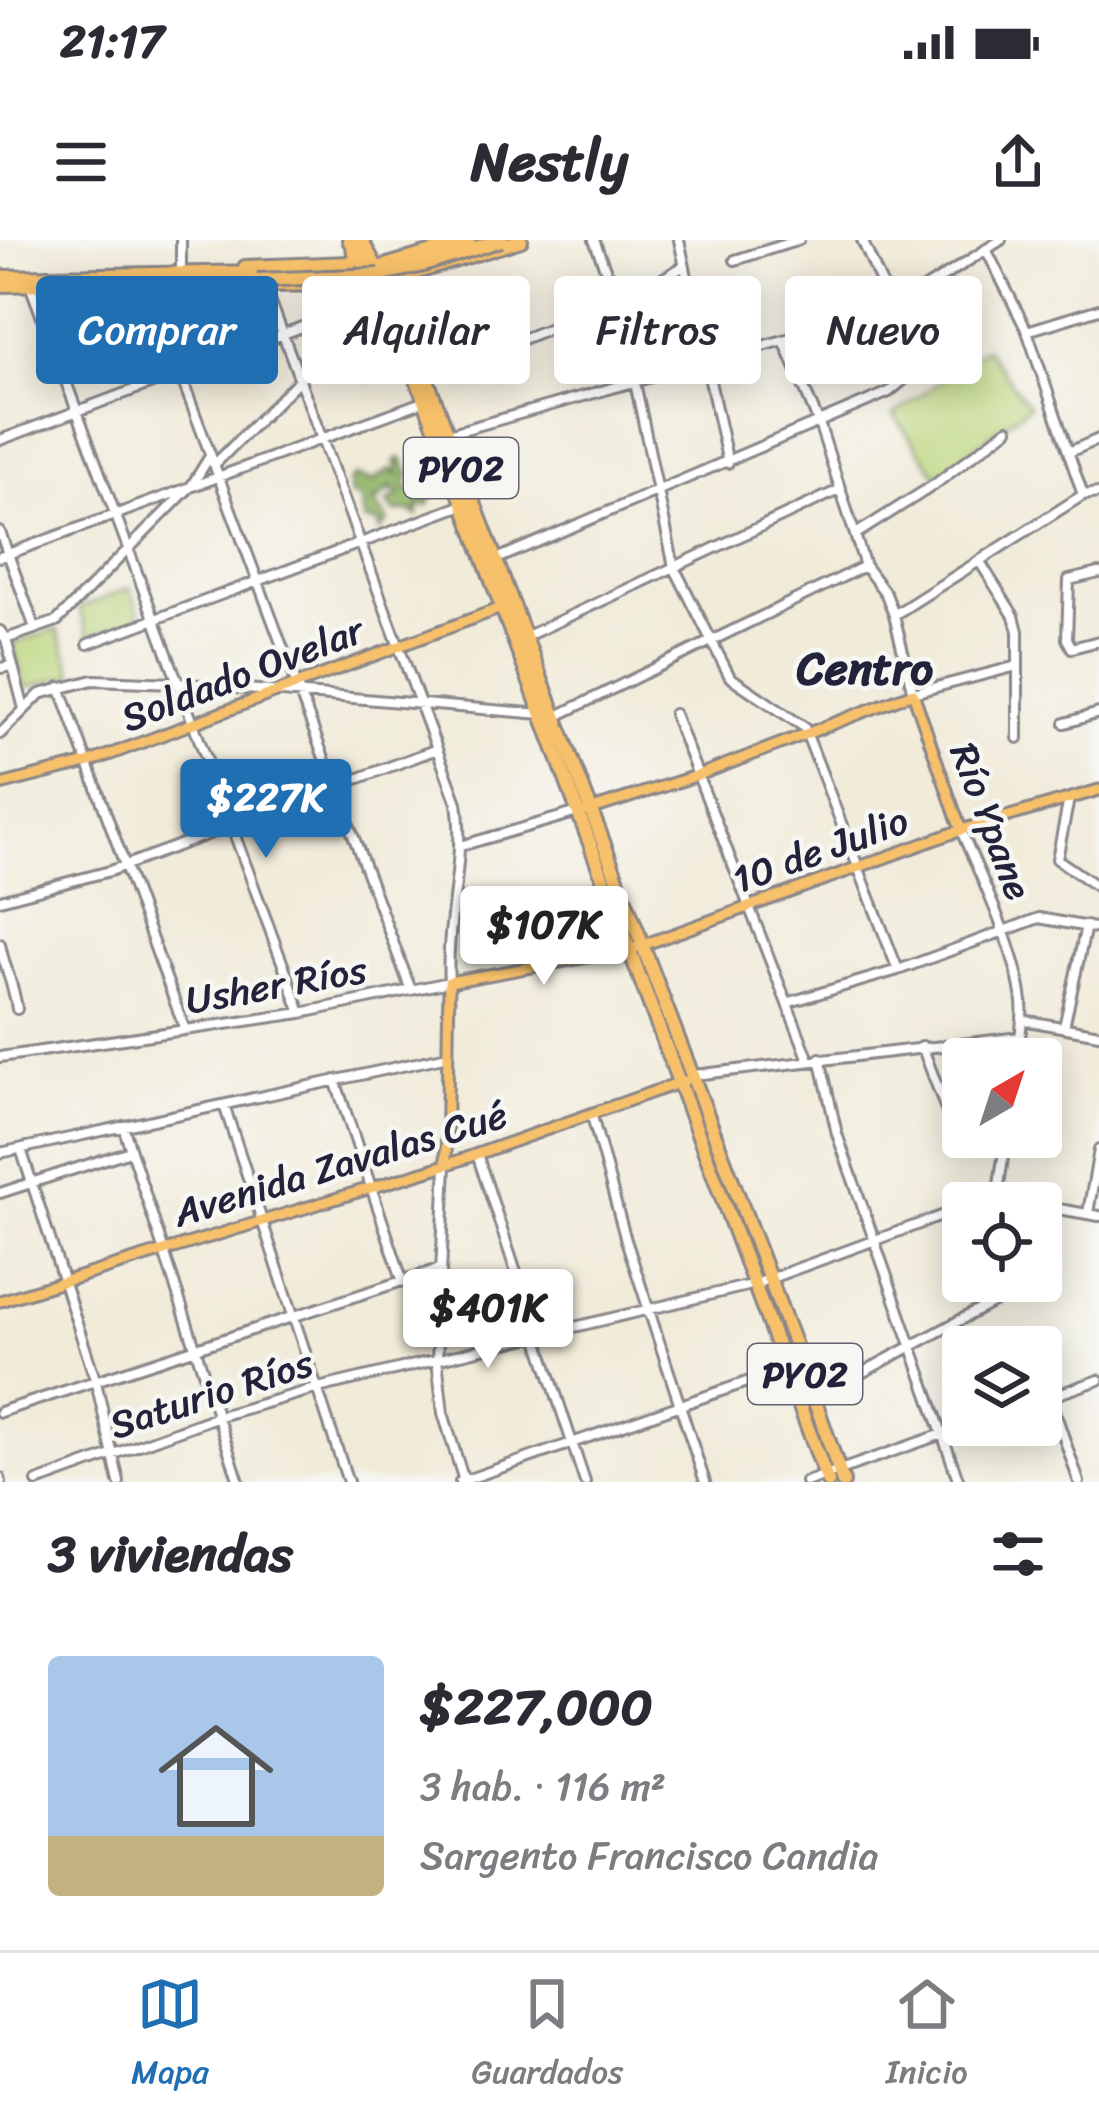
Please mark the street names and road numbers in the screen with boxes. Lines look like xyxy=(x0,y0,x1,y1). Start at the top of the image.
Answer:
road number: PY02 xyxy=(404,438,518,498)
street label: Soldado Ovelar xyxy=(110,595,376,751)
street label: Río Ypane xyxy=(930,732,1053,910)
street label: 10 de Julio xyxy=(722,786,918,913)
street label: Usher Ríos xyxy=(180,934,373,1034)
street label: Avenida Zavalas Cué xyxy=(163,1080,516,1247)
street label: Saturio Ríos xyxy=(100,1328,323,1459)
road number: PY02 xyxy=(748,1344,862,1404)

